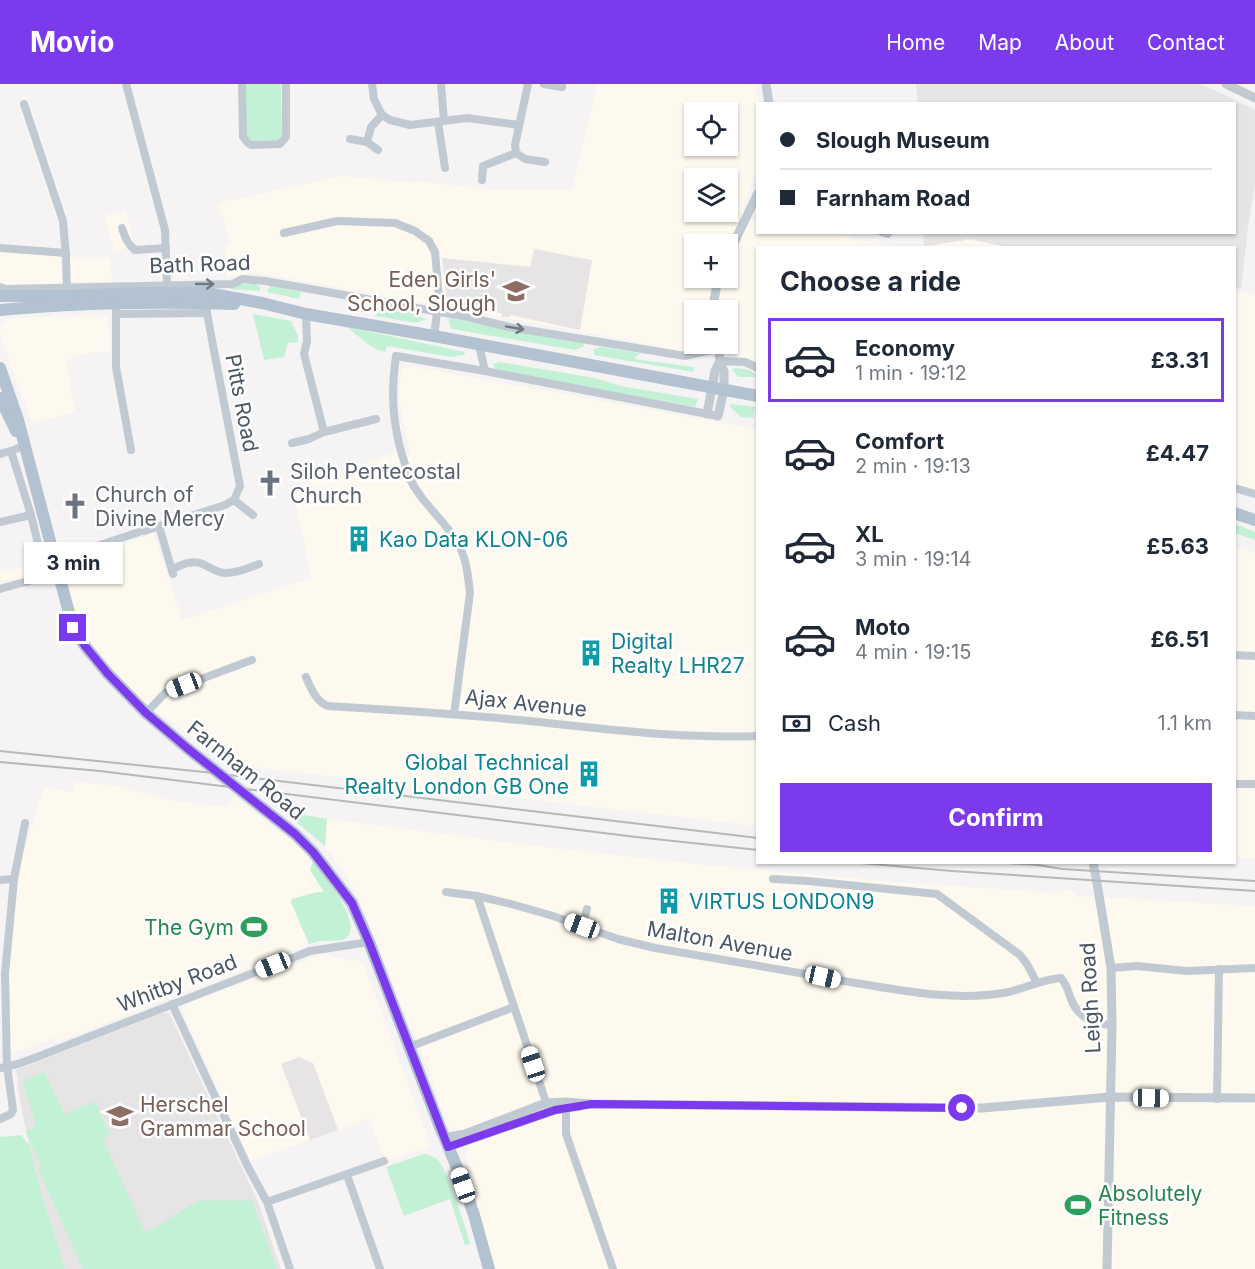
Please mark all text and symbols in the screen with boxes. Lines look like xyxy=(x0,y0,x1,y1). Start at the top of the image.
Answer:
text: Movio xyxy=(30,25,114,59)
text: Home xyxy=(886,30,945,55)
text: Map xyxy=(978,30,1022,55)
text: About xyxy=(1055,30,1114,55)
text: Contact xyxy=(1147,30,1225,55)
map controls xyxy=(684,102,738,354)
button: locate xyxy=(684,102,738,156)
text: Slough Museum xyxy=(816,127,990,153)
button: layers xyxy=(684,168,738,222)
text: Farnham Road xyxy=(816,185,970,211)
button: + xyxy=(684,234,738,288)
street label: Bath Road xyxy=(149,250,251,278)
text: Choose a ride xyxy=(780,265,961,298)
place label: Eden Girls' School, Slough xyxy=(347,267,496,316)
school or university icon: Eden Girls' School, Slough xyxy=(501,276,531,306)
one-way arrow xyxy=(195,278,215,290)
button: − xyxy=(684,300,738,354)
one-way arrow xyxy=(505,322,524,333)
icon: car xyxy=(783,333,837,387)
text: Economy xyxy=(855,335,955,361)
text: £3.31 xyxy=(1151,347,1209,373)
street label: Pitts Road xyxy=(220,352,264,454)
text: 1 min · 19:12 xyxy=(855,361,967,385)
icon: car xyxy=(783,426,837,480)
text: Comfort xyxy=(855,428,944,454)
text: £4.47 xyxy=(1146,440,1209,466)
text: 2 min · 19:13 xyxy=(855,454,971,478)
place label: Siloh Pentecostal Church xyxy=(290,459,461,508)
church icon: Siloh Pentecostal Church xyxy=(255,468,285,498)
place label: Church of Divine Mercy xyxy=(95,482,225,531)
church icon: Church of Divine Mercy xyxy=(60,491,90,521)
icon: car xyxy=(783,519,837,573)
text: XL xyxy=(855,521,884,547)
building icon: Kao Data KLON-06 xyxy=(344,524,374,554)
place label: Kao Data KLON-06 xyxy=(379,527,568,552)
text: £5.63 xyxy=(1146,533,1209,559)
callout: 3 min xyxy=(23,541,122,583)
text: 3 min · 19:14 xyxy=(855,547,972,571)
text: 3 min xyxy=(47,551,100,575)
icon: car xyxy=(783,612,837,666)
route end xyxy=(59,614,86,641)
text: Moto xyxy=(855,614,910,640)
text: £6.51 xyxy=(1151,626,1209,652)
place label: Digital Realty LHR27 xyxy=(611,629,745,678)
building icon: Digital Realty LHR27 xyxy=(576,638,606,668)
text: 4 min · 19:15 xyxy=(855,640,971,664)
car xyxy=(164,670,204,700)
street label: Ajax Avenue xyxy=(464,684,588,722)
icon: cash xyxy=(780,707,813,740)
text: Cash xyxy=(828,710,881,736)
text: 1.1 km xyxy=(1158,711,1212,735)
street label: Farnham Road xyxy=(182,715,310,825)
place label: Global Technical Realty London GB One xyxy=(345,750,569,799)
building icon: Global Technical Realty London GB One xyxy=(574,759,604,789)
button: Confirm xyxy=(780,783,1212,852)
building icon: VIRTUS LONDON9 xyxy=(654,886,684,916)
place label: VIRTUS LONDON9 xyxy=(689,889,874,914)
car xyxy=(562,911,602,941)
sports icon: The Gym xyxy=(239,912,269,942)
place label: The Gym xyxy=(144,915,234,940)
street label: Malton Avenue xyxy=(645,916,795,966)
street label: Leigh Road xyxy=(1075,942,1105,1054)
street label: Whitby Road xyxy=(114,949,240,1017)
car xyxy=(253,950,293,980)
car xyxy=(803,964,843,990)
car xyxy=(519,1044,547,1084)
car xyxy=(1133,1089,1169,1107)
place label: Herschel Grammar School xyxy=(140,1092,306,1141)
route start xyxy=(948,1094,975,1121)
school or university icon: Herschel Grammar School xyxy=(105,1101,135,1131)
car xyxy=(448,1165,478,1205)
place label: Absolutely Fitness xyxy=(1098,1181,1203,1230)
sports icon: Absolutely Fitness xyxy=(1063,1190,1093,1220)

